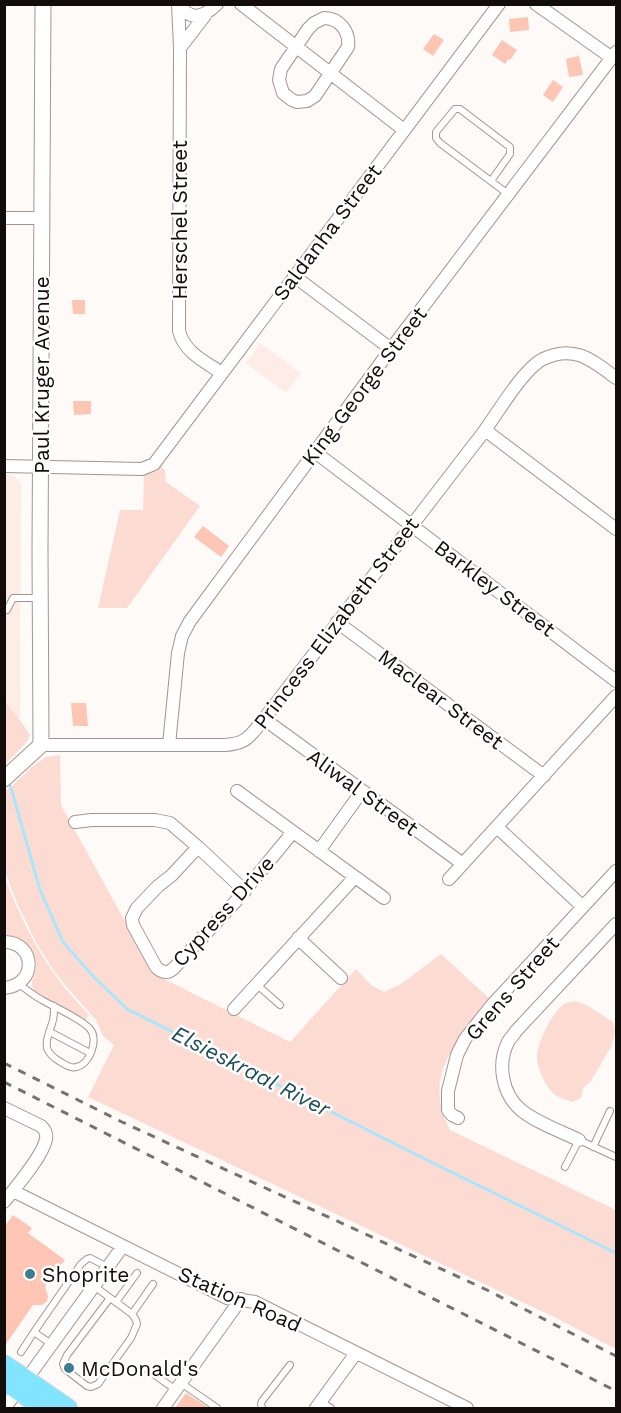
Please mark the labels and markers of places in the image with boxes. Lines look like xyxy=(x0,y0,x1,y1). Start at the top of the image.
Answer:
place label: Shoprite xyxy=(42,1262,129,1287)
marker: Shoprite xyxy=(23,1267,37,1281)
place label: McDonald's xyxy=(81,1356,198,1381)
marker: McDonald's xyxy=(62,1361,76,1375)

